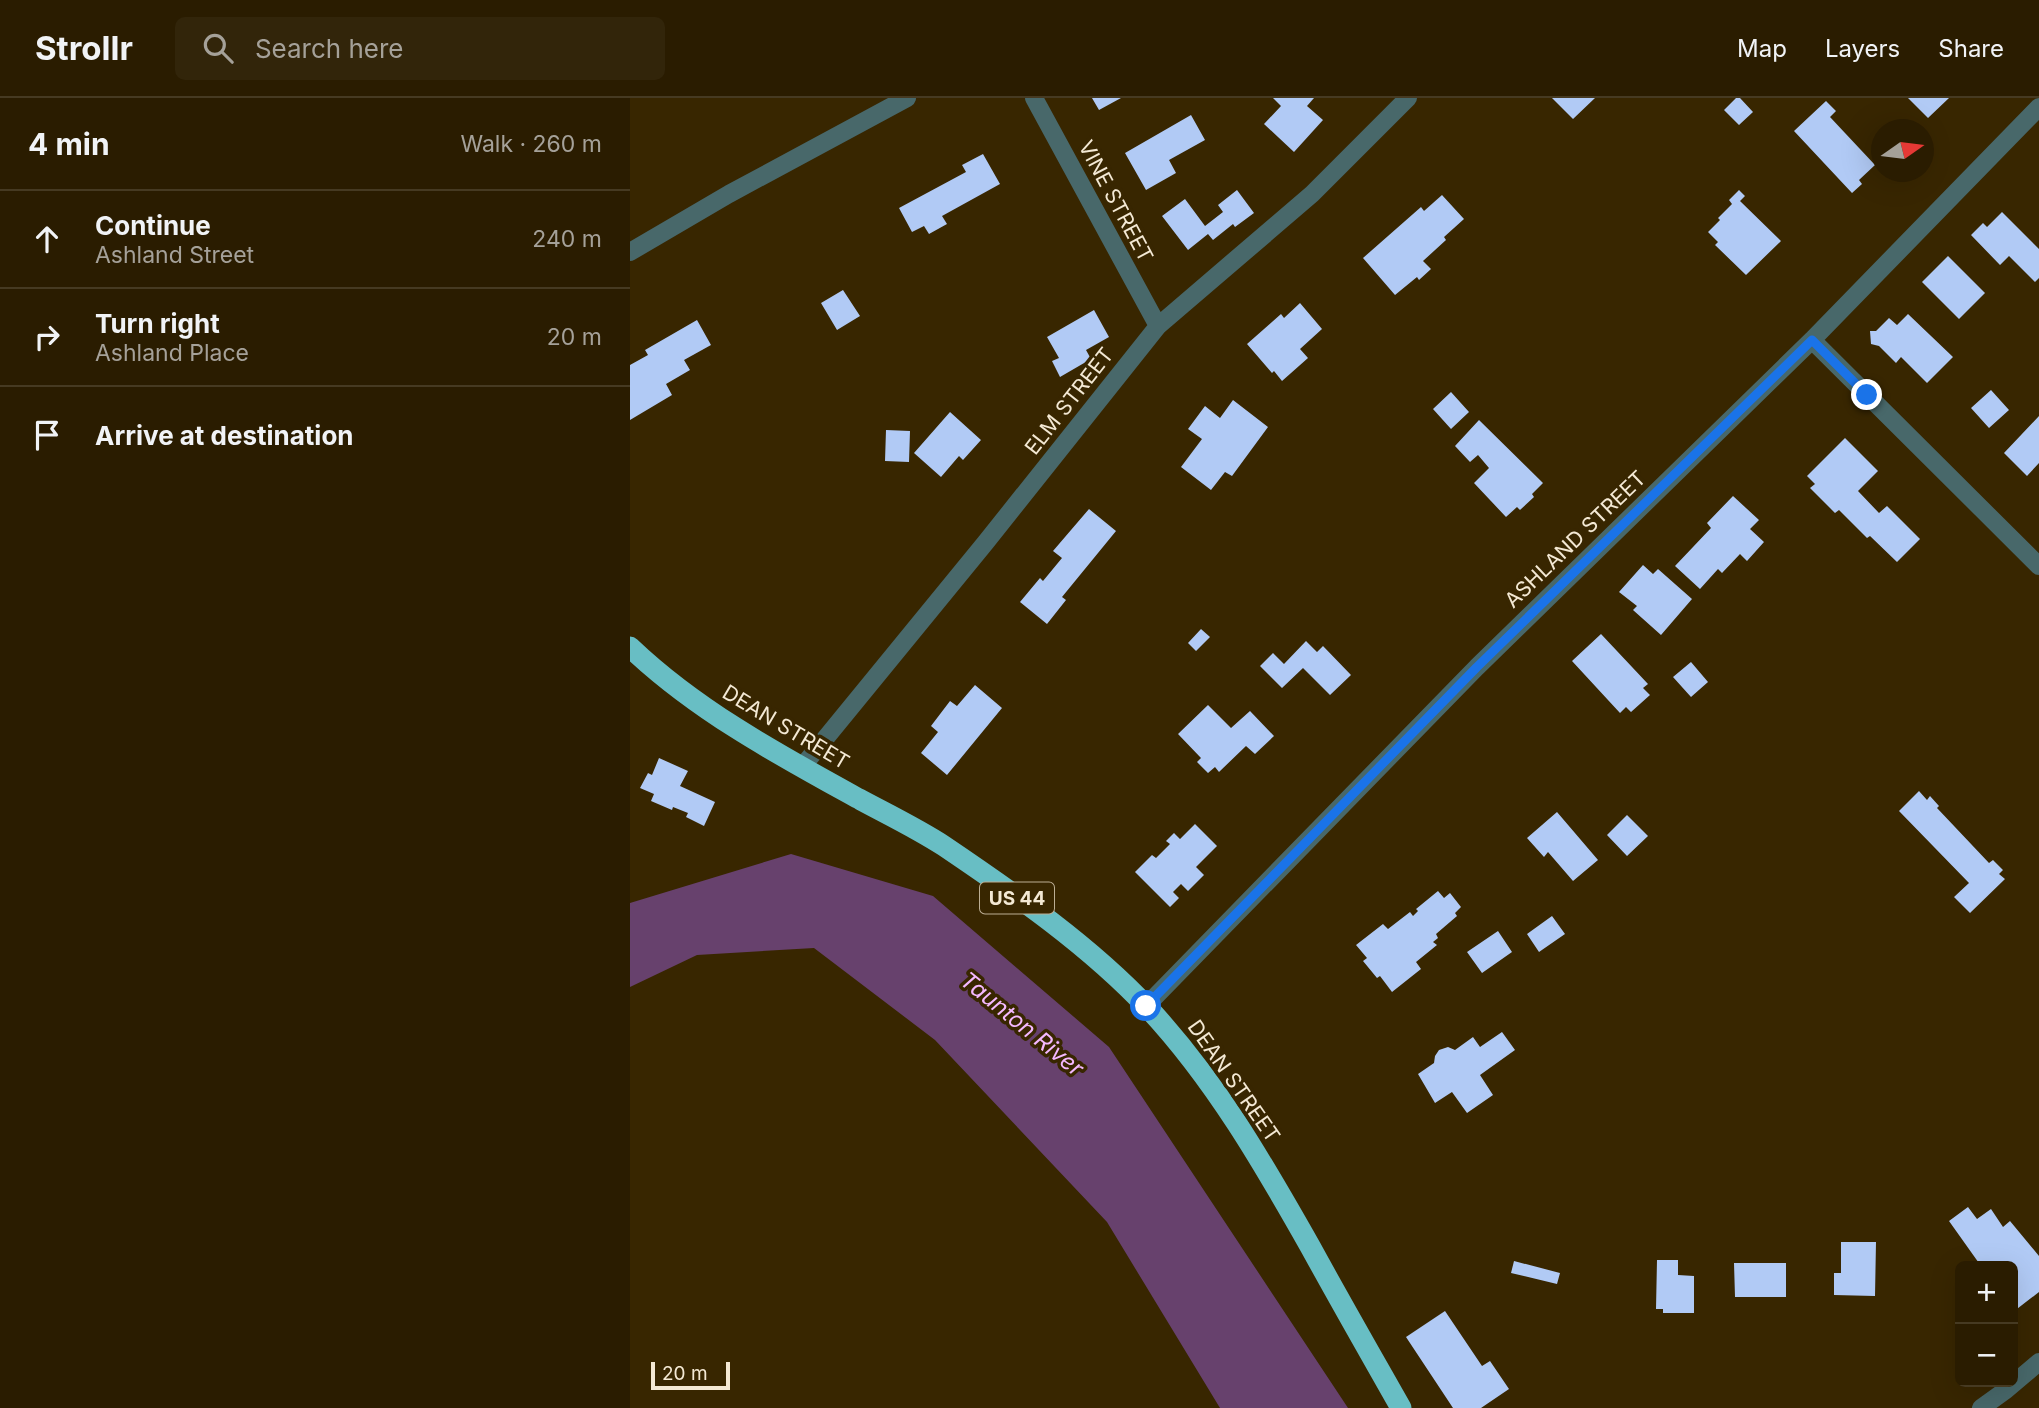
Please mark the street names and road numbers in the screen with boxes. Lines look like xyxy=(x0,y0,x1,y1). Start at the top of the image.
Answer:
street label: VINE STREET xyxy=(1074,136,1158,266)
street label: ELM STREET xyxy=(1020,343,1118,459)
street label: ASHLAND STREET xyxy=(1499,465,1651,613)
street label: DEAN STREET xyxy=(718,679,854,775)
road number: US 44 xyxy=(980,883,1054,914)
street label: DEAN STREET xyxy=(1183,1015,1285,1147)

